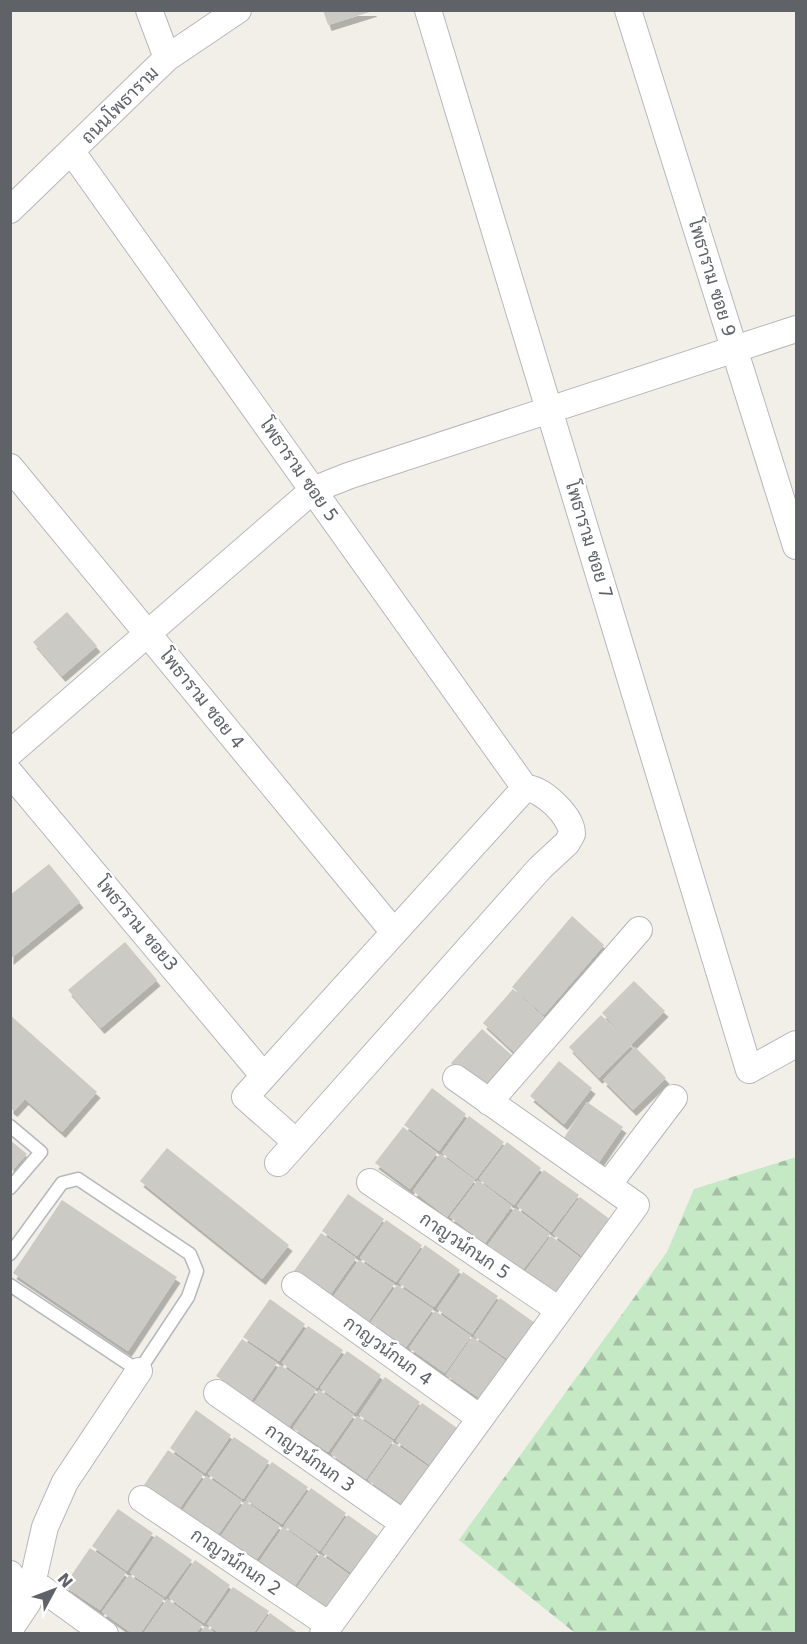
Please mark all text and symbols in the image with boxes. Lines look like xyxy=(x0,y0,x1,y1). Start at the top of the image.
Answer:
street label: ถนนโพธาราม xyxy=(75,60,162,147)
street label: โพธาราม ซอย 9 xyxy=(684,215,742,339)
street label: โพธาราม ซอย 5 xyxy=(255,412,345,526)
street label: โพธาราม ซอย 7 xyxy=(561,477,619,601)
street label: โพธาราม ซอย 4 xyxy=(155,643,250,753)
street label: โพธาราม ซอย3 xyxy=(91,870,184,975)
street label: กาญวน์กนก 5 xyxy=(416,1206,515,1284)
street label: กาญวน์กนก 4 xyxy=(339,1310,438,1390)
street label: กาญวน์กนก 3 xyxy=(261,1417,360,1497)
street label: กาญวน์กนก 2 xyxy=(187,1522,286,1600)
north arrow xyxy=(24,1560,84,1620)
text: N xyxy=(53,1569,77,1592)

